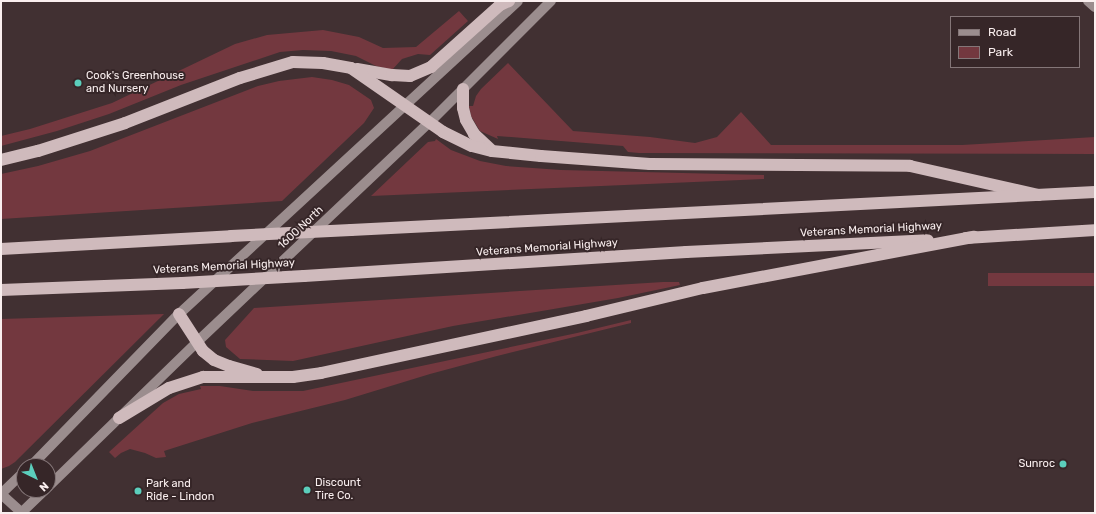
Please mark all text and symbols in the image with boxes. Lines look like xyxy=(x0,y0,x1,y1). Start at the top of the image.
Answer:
legend xyxy=(950,16,1080,68)
text: Road xyxy=(988,25,1016,39)
text: Park xyxy=(988,45,1013,59)
place label: Cook's Greenhouse and Nursery xyxy=(86,70,184,96)
marker: Cook's Greenhouse and Nursery xyxy=(73,78,83,88)
street label: 1600 North xyxy=(276,204,326,252)
street label: Veterans Memorial Highway xyxy=(800,220,942,240)
street label: Veterans Memorial Highway xyxy=(476,236,618,260)
street label: Veterans Memorial Highway xyxy=(153,257,295,277)
place label: Sunroc xyxy=(1018,457,1055,471)
north arrow xyxy=(16,458,56,498)
marker: Sunroc xyxy=(1058,459,1068,469)
place label: Discount Tire Co. xyxy=(315,477,361,503)
place label: Park and Ride - Lindon xyxy=(146,478,214,504)
text: N xyxy=(37,479,51,494)
marker: Discount Tire Co. xyxy=(302,485,312,495)
marker: Park and Ride - Lindon xyxy=(133,486,143,496)

